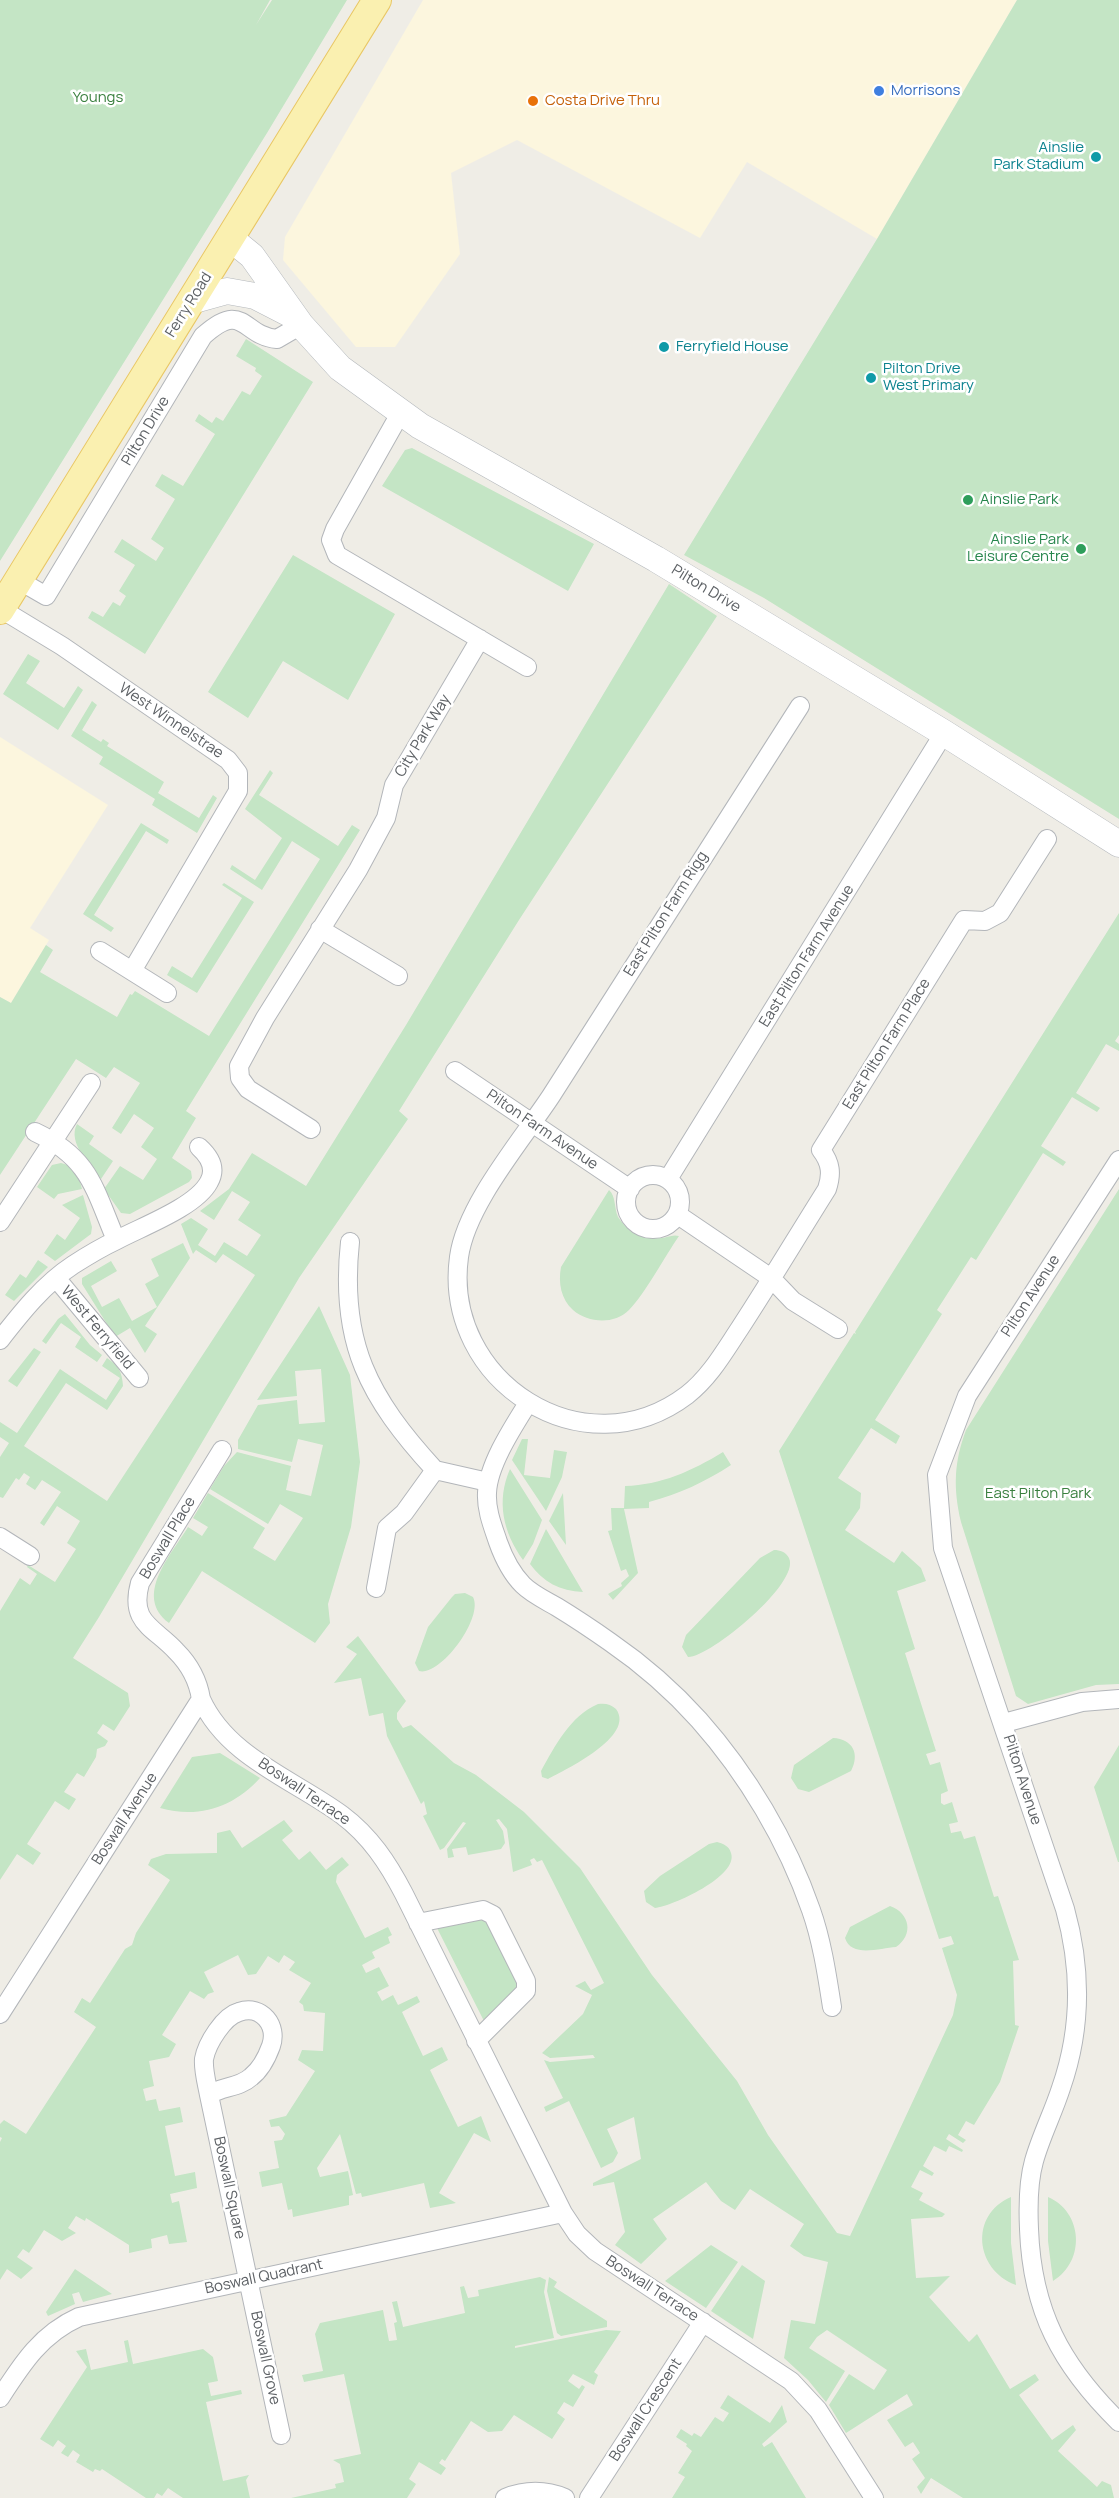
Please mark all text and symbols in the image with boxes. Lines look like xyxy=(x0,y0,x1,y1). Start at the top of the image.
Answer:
place label: Morrisons xyxy=(891,82,960,100)
marker: Morrisons xyxy=(872,84,886,98)
park label: Youngs xyxy=(73,89,123,107)
place label: Costa Drive Thru xyxy=(545,92,660,110)
marker: Costa Drive Thru xyxy=(526,94,540,108)
place label: Ainslie Park Stadium xyxy=(994,139,1084,174)
marker: Ainslie Park Stadium xyxy=(1089,150,1103,164)
street label: Ferry Road xyxy=(162,269,216,341)
place label: Ferryfield House xyxy=(676,338,789,356)
marker: Ferryfield House xyxy=(657,340,671,354)
place label: Pilton Drive West Primary xyxy=(883,360,974,395)
marker: Pilton Drive West Primary xyxy=(864,371,878,385)
street label: Pilton Drive xyxy=(118,393,174,469)
place label: Ainslie Park xyxy=(980,491,1058,509)
marker: Ainslie Park xyxy=(961,493,975,507)
place label: Ainslie Park Leisure Centre xyxy=(967,531,1069,566)
marker: Ainslie Park Leisure Centre xyxy=(1074,542,1088,556)
street label: Pilton Drive xyxy=(668,561,744,617)
street label: West Winnelstrae xyxy=(115,679,227,763)
street label: City Park Way xyxy=(391,692,455,780)
street label: East Pilton Farm Rigg xyxy=(620,848,712,980)
street label: East Pilton Farm Avenue xyxy=(756,882,858,1030)
street label: East Pilton Farm Place xyxy=(839,975,935,1113)
street label: Pilton Farm Avenue xyxy=(483,1086,601,1174)
street label: Pilton Avenue xyxy=(998,1252,1064,1340)
street label: West Ferryfield xyxy=(57,1282,137,1374)
park label: East Pilton Park xyxy=(985,1485,1091,1503)
street label: Boswall Place xyxy=(136,1494,200,1582)
street label: Pilton Avenue xyxy=(999,1733,1045,1827)
street label: Boswall Terrace xyxy=(255,1755,353,1829)
street label: Boswall Avenue xyxy=(88,1770,162,1868)
street label: Boswall Square xyxy=(209,2135,249,2241)
street label: Boswall Terrace xyxy=(602,2252,702,2326)
street label: Boswall Quadrant xyxy=(203,2256,325,2298)
street label: Boswall Grove xyxy=(246,2309,284,2407)
street label: Boswall Crescent xyxy=(606,2355,686,2465)

